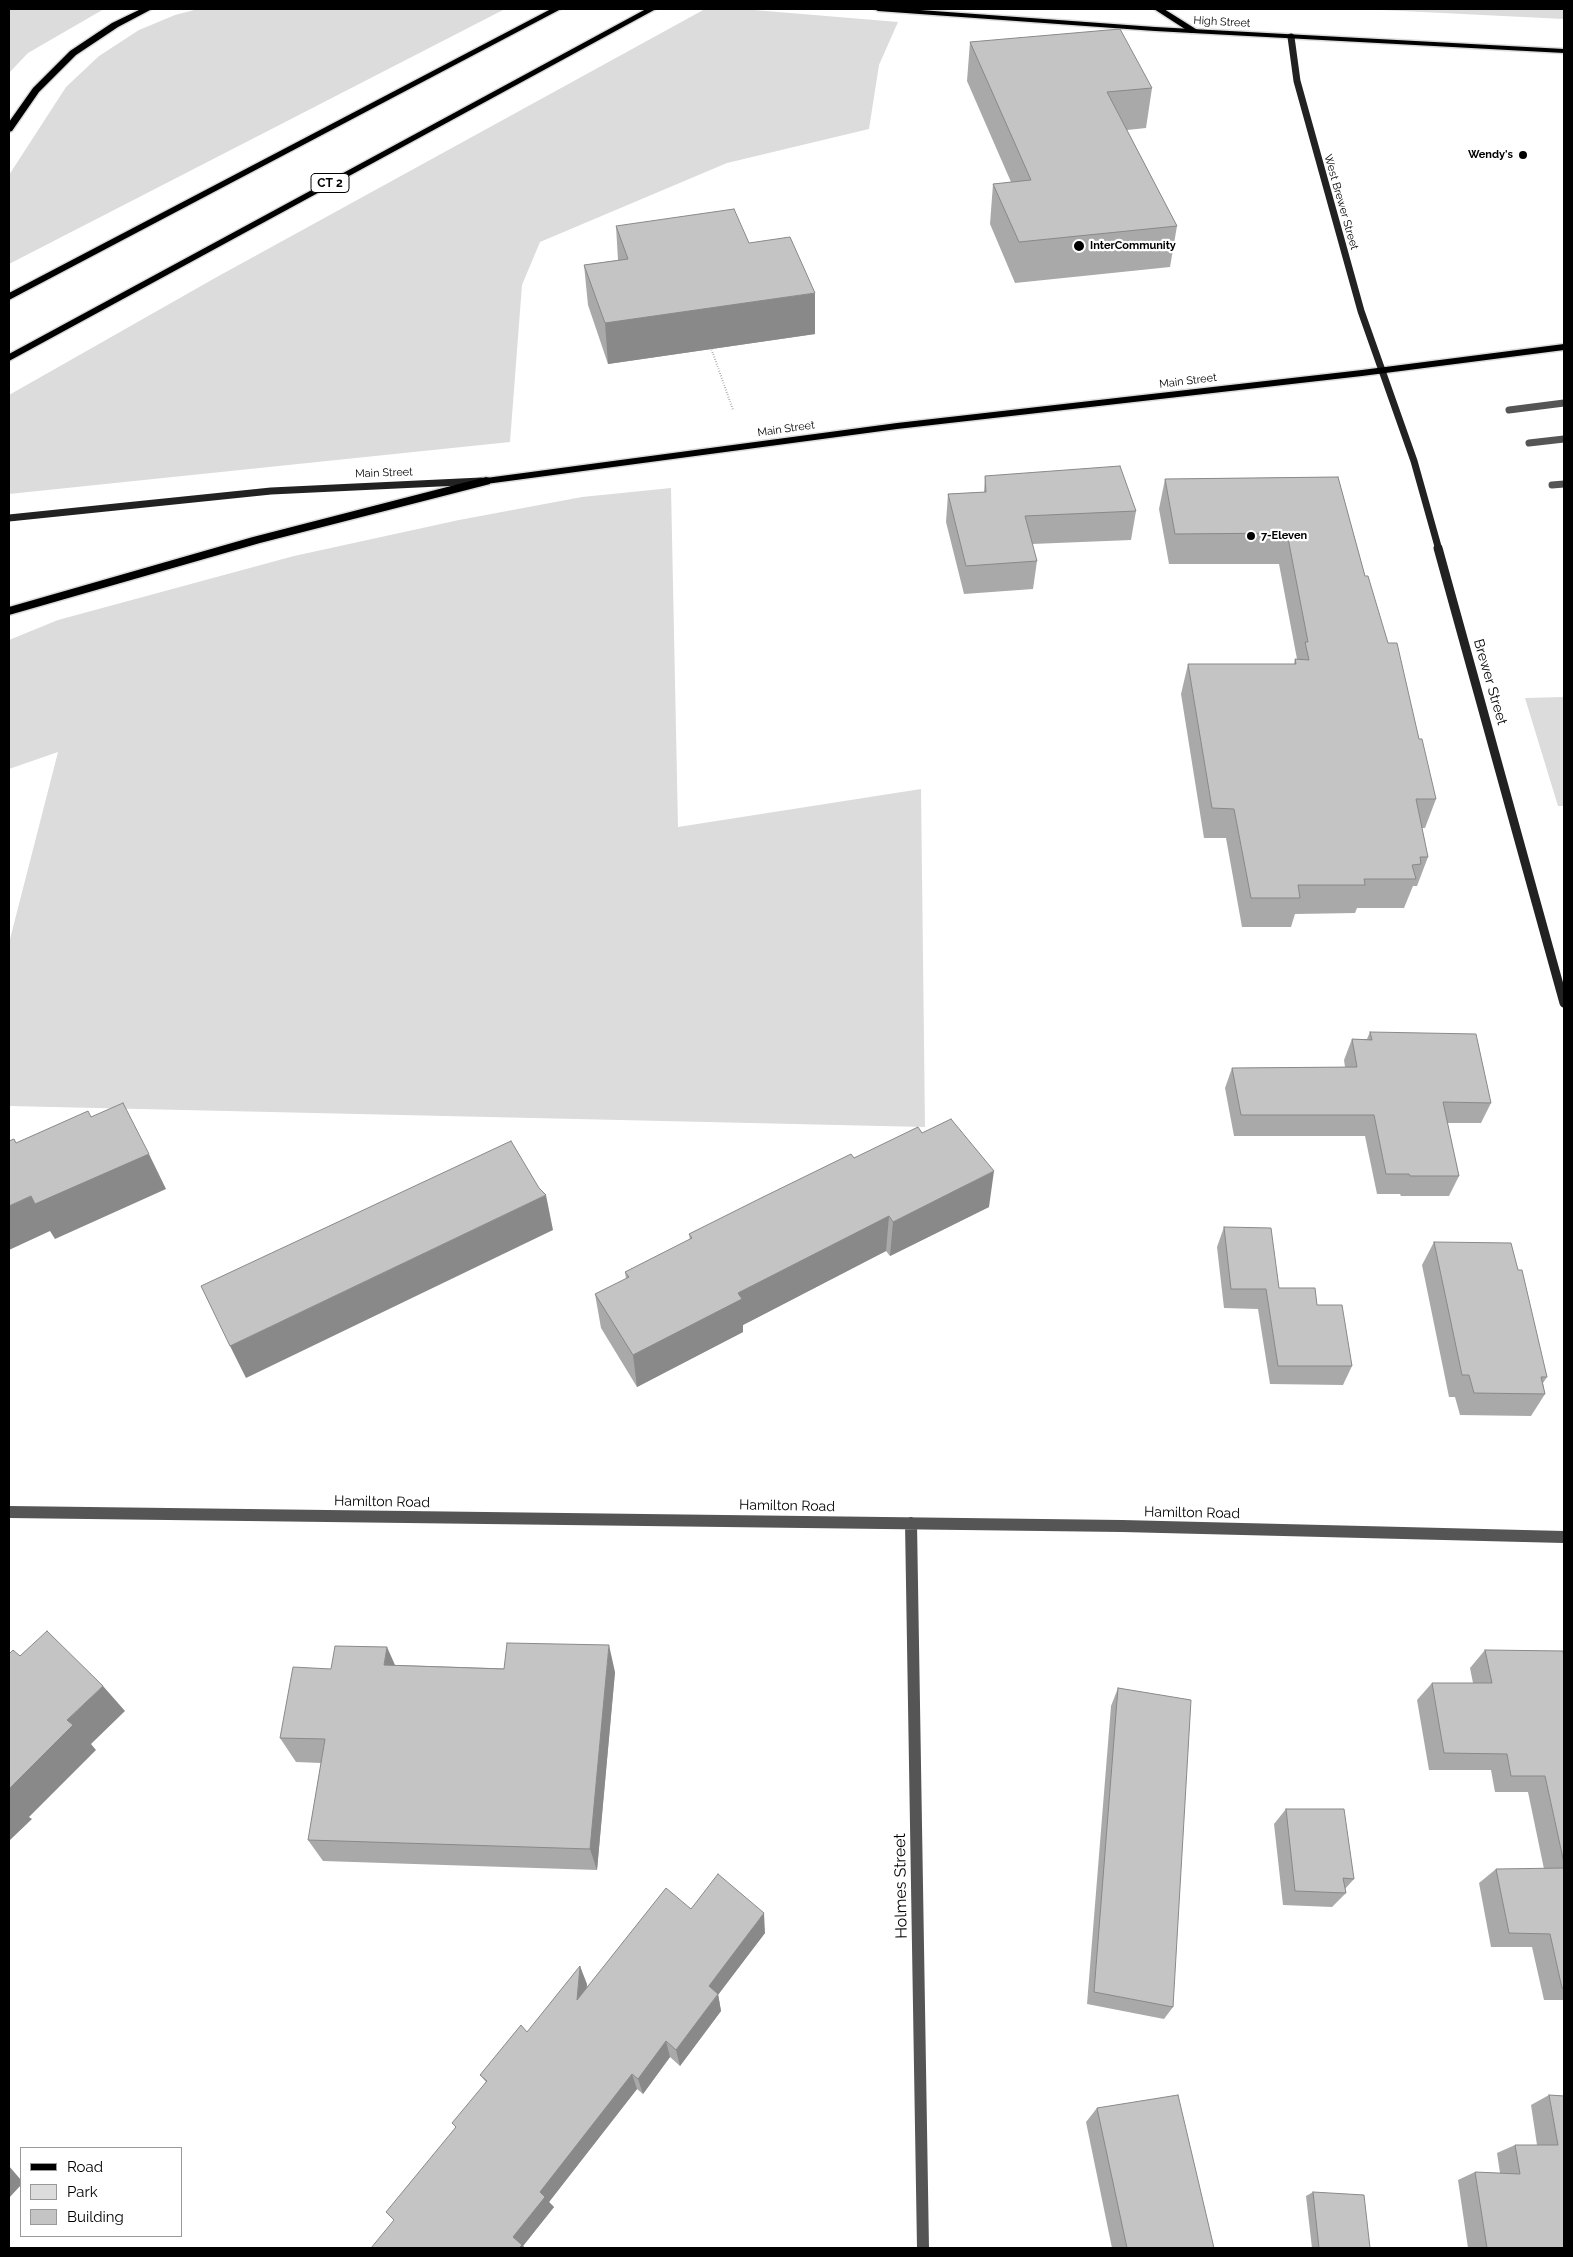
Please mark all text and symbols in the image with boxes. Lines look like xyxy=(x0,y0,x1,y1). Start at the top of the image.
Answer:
street label: High Street xyxy=(1193,14,1251,30)
place label: Wendy's xyxy=(1468,148,1513,162)
marker: Wendy's xyxy=(1517,149,1529,161)
street label: West Brewer Street xyxy=(1321,153,1361,251)
road number: CT 2 xyxy=(311,174,349,192)
marker: InterCommunity xyxy=(1072,239,1086,253)
place label: InterCommunity xyxy=(1090,239,1176,253)
street label: Main Street xyxy=(1159,371,1217,391)
street label: Main Street xyxy=(757,418,815,440)
street label: Main Street xyxy=(355,465,413,481)
place label: 7-Eleven xyxy=(1261,529,1307,543)
marker: 7-Eleven xyxy=(1245,530,1257,542)
street label: Brewer Street xyxy=(1470,637,1510,727)
street label: Hamilton Road xyxy=(334,1493,430,1511)
street label: Hamilton Road xyxy=(739,1497,835,1515)
street label: Hamilton Road xyxy=(1144,1504,1240,1522)
street label: Holmes Street xyxy=(890,1833,912,1939)
legend xyxy=(20,2147,182,2237)
text: Road xyxy=(67,2158,103,2176)
text: Park xyxy=(67,2183,98,2201)
text: Building xyxy=(67,2208,124,2226)

